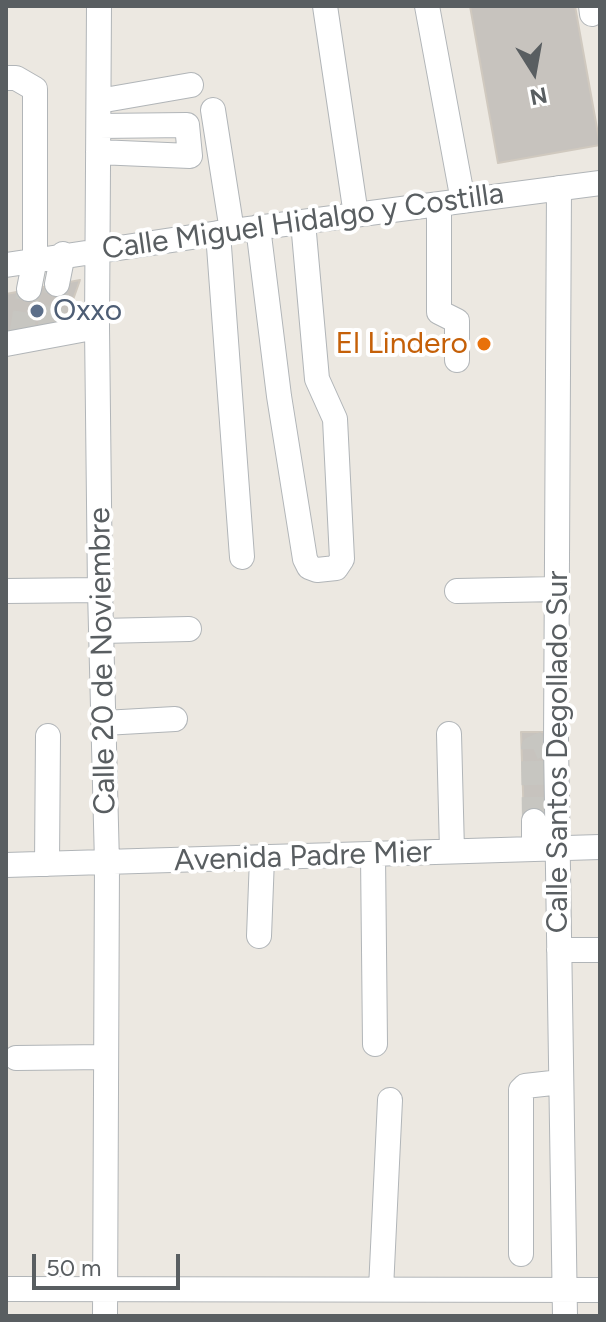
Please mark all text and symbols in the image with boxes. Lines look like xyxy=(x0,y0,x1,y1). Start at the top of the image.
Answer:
north arrow xyxy=(494,32,574,112)
text: N xyxy=(528,81,550,111)
street label: Calle Miguel Hidalgo y Costilla xyxy=(100,176,506,268)
place label: Oxxo xyxy=(53,293,122,329)
marker: Oxxo xyxy=(28,302,46,320)
place label: El Lindero xyxy=(335,326,468,362)
marker: El Lindero xyxy=(475,335,493,353)
street label: Calle 20 de Noviembre xyxy=(82,507,124,815)
street label: Calle Santos Degollado Sur xyxy=(540,571,576,933)
street label: Avenida Padre Mier xyxy=(173,835,433,879)
scale bar xyxy=(36,1238,184,1288)
text: 50 m xyxy=(46,1253,102,1282)

